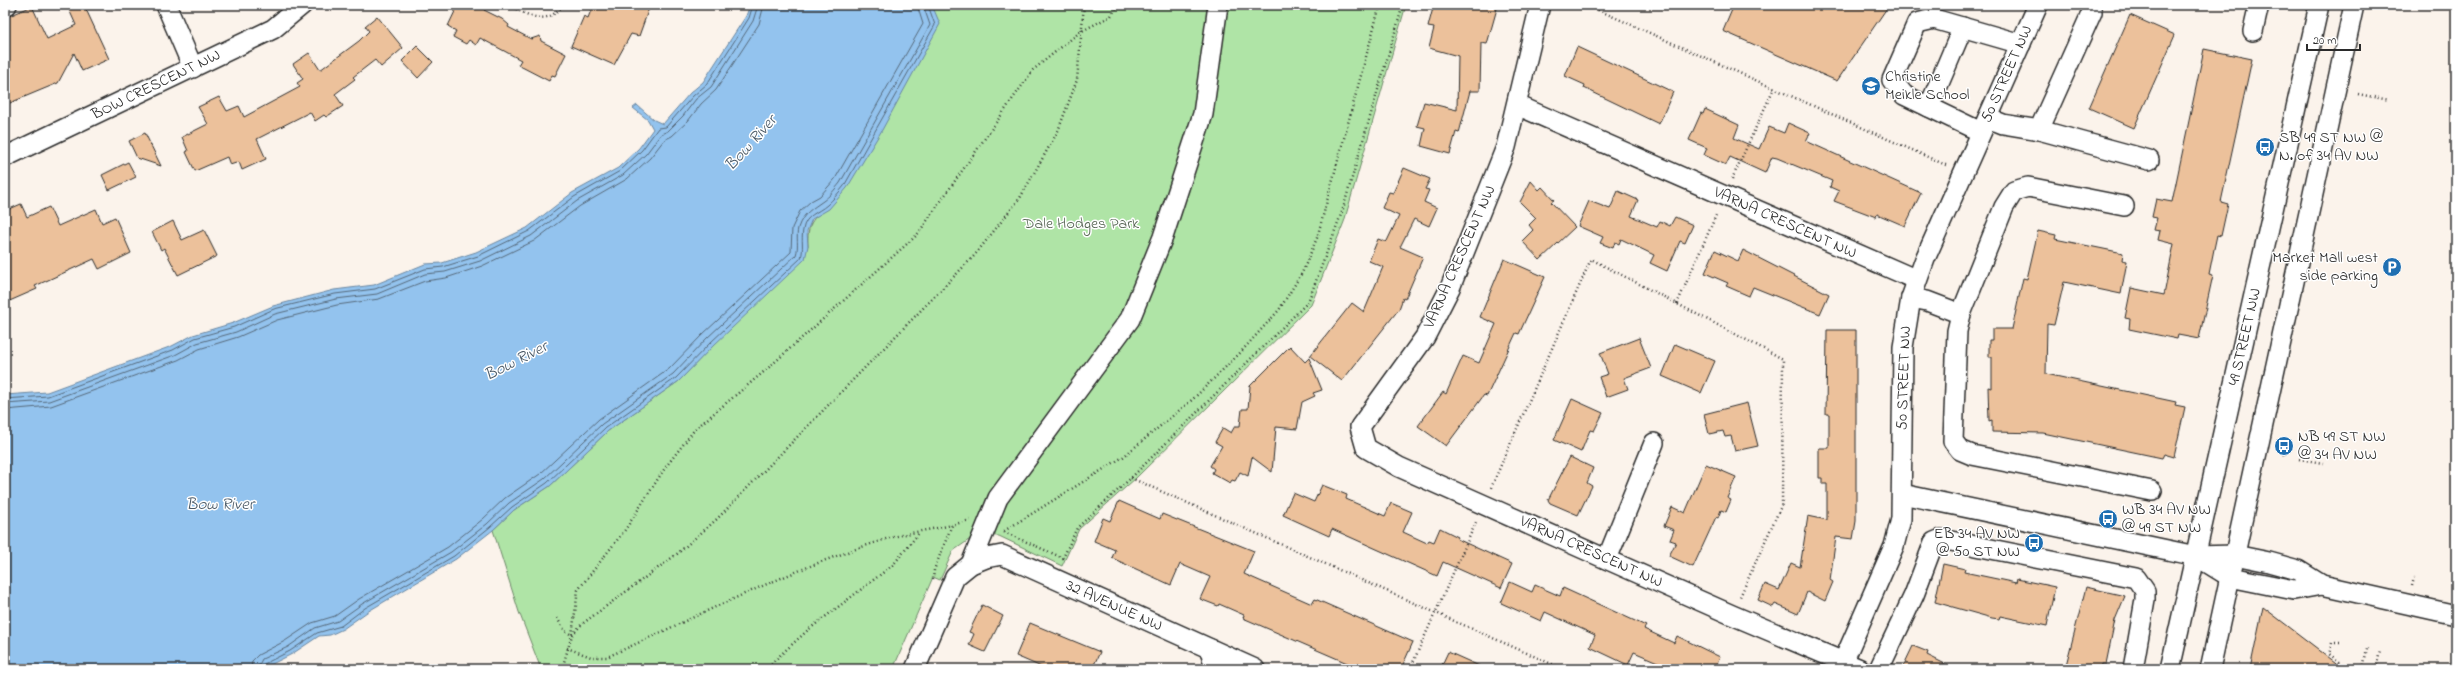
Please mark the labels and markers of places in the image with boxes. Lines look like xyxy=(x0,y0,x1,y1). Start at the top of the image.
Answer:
place label: Christine Meikle School xyxy=(1885,65,1970,107)
school or university icon: Christine Meikle School xyxy=(1860,75,1882,97)
place label: SB 49 ST NW @ N. of 34 AV NW xyxy=(2279,126,2383,168)
bus stop icon: SB 49 ST NW @ N. of 34 AV NW xyxy=(2254,136,2276,158)
place label: Market Mall west side parking xyxy=(2272,246,2379,288)
parking icon: Market Mall west side parking xyxy=(2381,256,2403,278)
place label: NB 49 ST NW @ 34 AV NW xyxy=(2298,425,2386,467)
bus stop icon: NB 49 ST NW @ 34 AV NW xyxy=(2273,435,2295,457)
place label: WB 34 AV NW @ 49 ST NW xyxy=(2122,498,2211,540)
bus stop icon: WB 34 AV NW @ 49 ST NW xyxy=(2097,508,2119,530)
place label: EB 34 AV NW @ 50 ST NW xyxy=(1934,522,2020,564)
bus stop icon: EB 34 AV NW @ 50 ST NW xyxy=(2023,532,2045,554)

